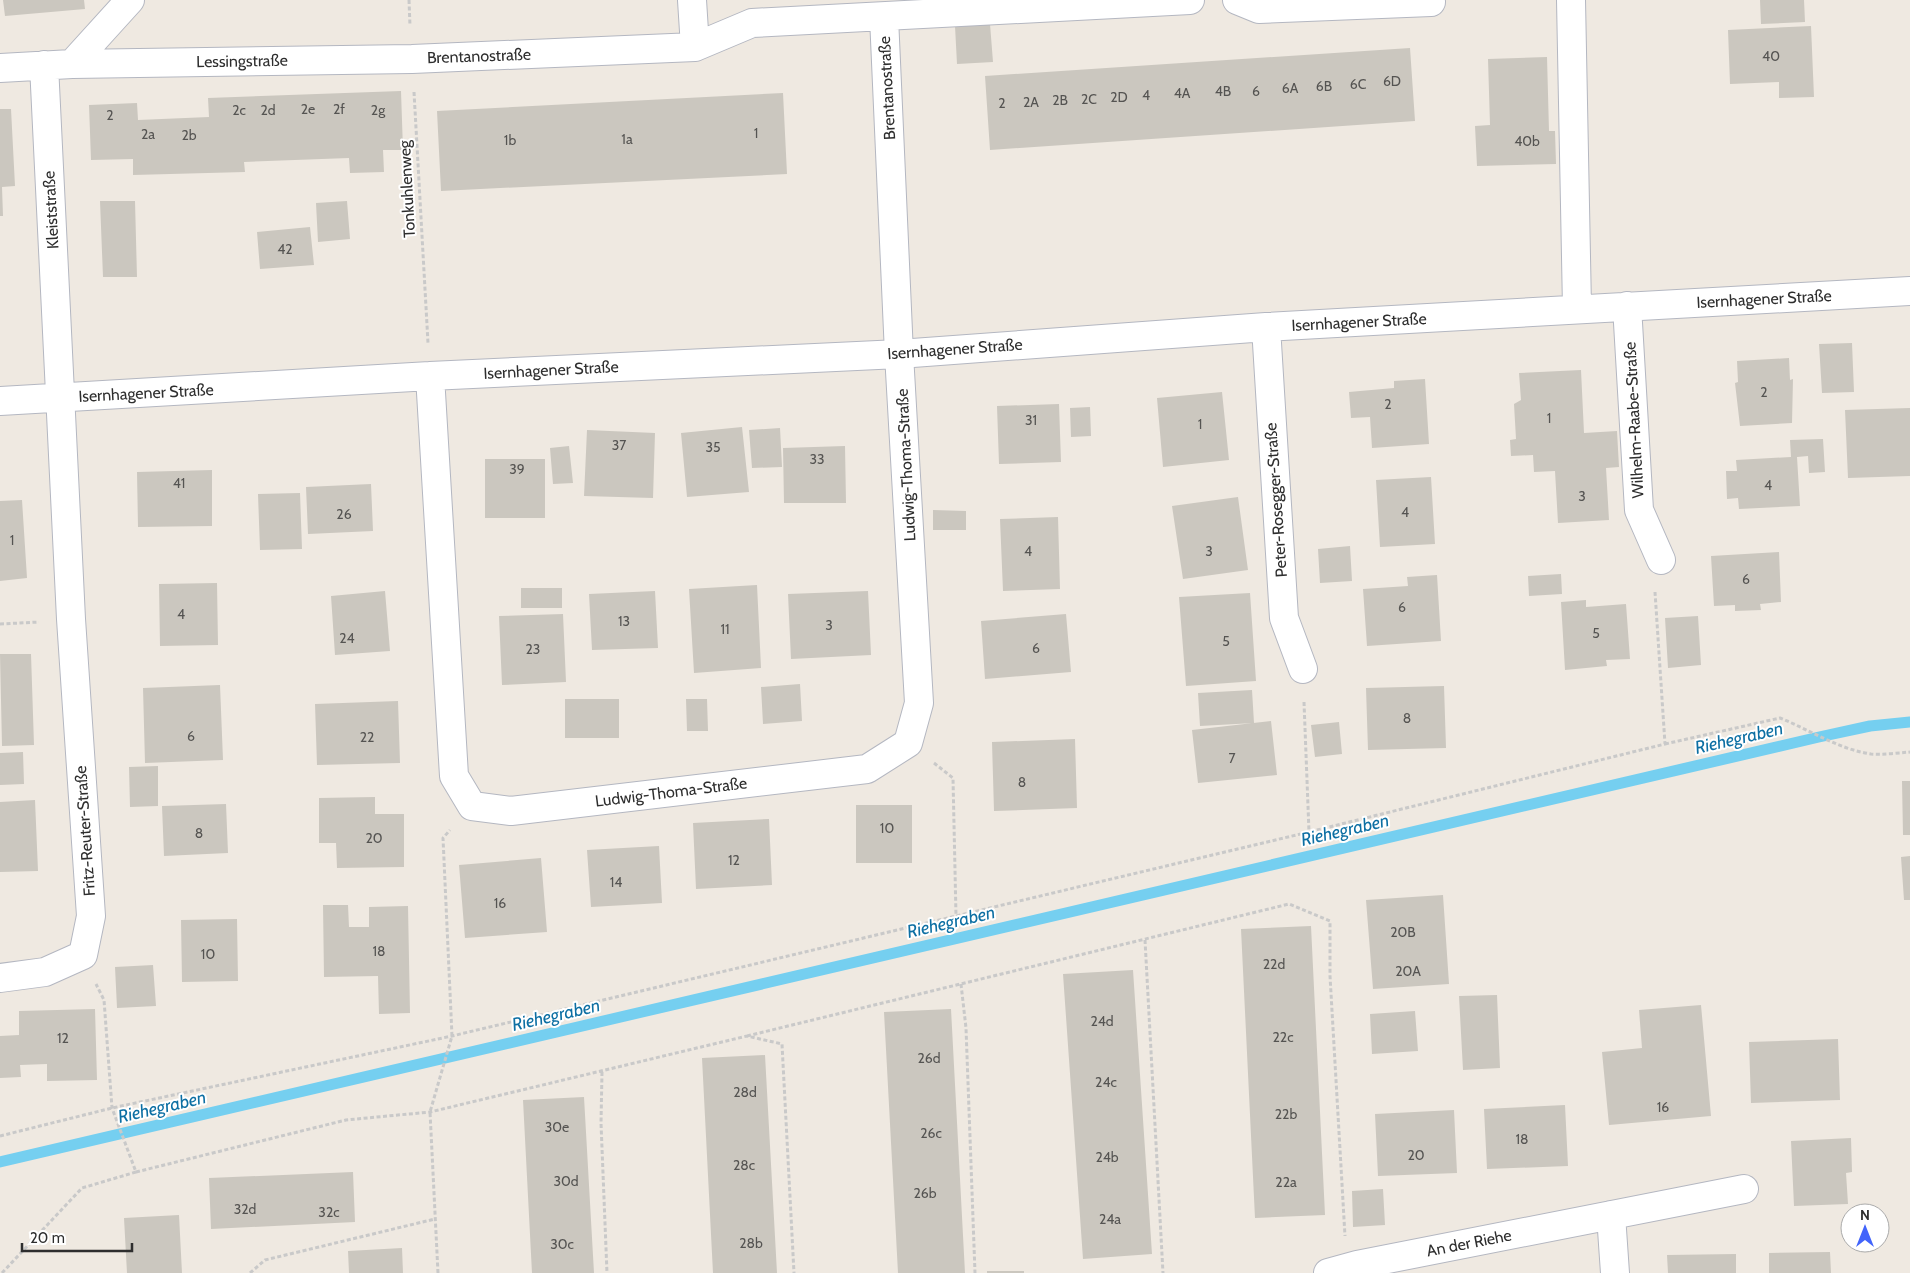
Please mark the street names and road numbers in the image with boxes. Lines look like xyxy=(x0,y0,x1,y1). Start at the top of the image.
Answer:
street label: Brentanostraße xyxy=(875,36,899,140)
street label: Brentanostraße xyxy=(427,45,531,67)
street label: Lessingstraße xyxy=(196,51,288,71)
street label: Tonkuhlenweg xyxy=(395,139,419,238)
street label: Kleiststraße xyxy=(39,170,63,250)
street label: Isernhagener Straße xyxy=(1696,286,1832,312)
street label: Isernhagener Straße xyxy=(1291,309,1427,335)
street label: Isernhagener Straße xyxy=(887,335,1023,363)
street label: Wilhelm-Raabe-Straße xyxy=(1620,341,1648,499)
street label: Isernhagener Straße xyxy=(483,357,619,383)
street label: Isernhagener Straße xyxy=(78,380,214,406)
street label: Ludwig-Thoma-Straße xyxy=(893,388,919,542)
street label: Peter-Rosegger-Straße xyxy=(1261,422,1291,578)
street label: Fritz-Reuter-Straße xyxy=(71,765,99,897)
street label: Ludwig-Thoma-Straße xyxy=(594,773,748,811)
street label: An der Riehe xyxy=(1425,1225,1513,1261)

